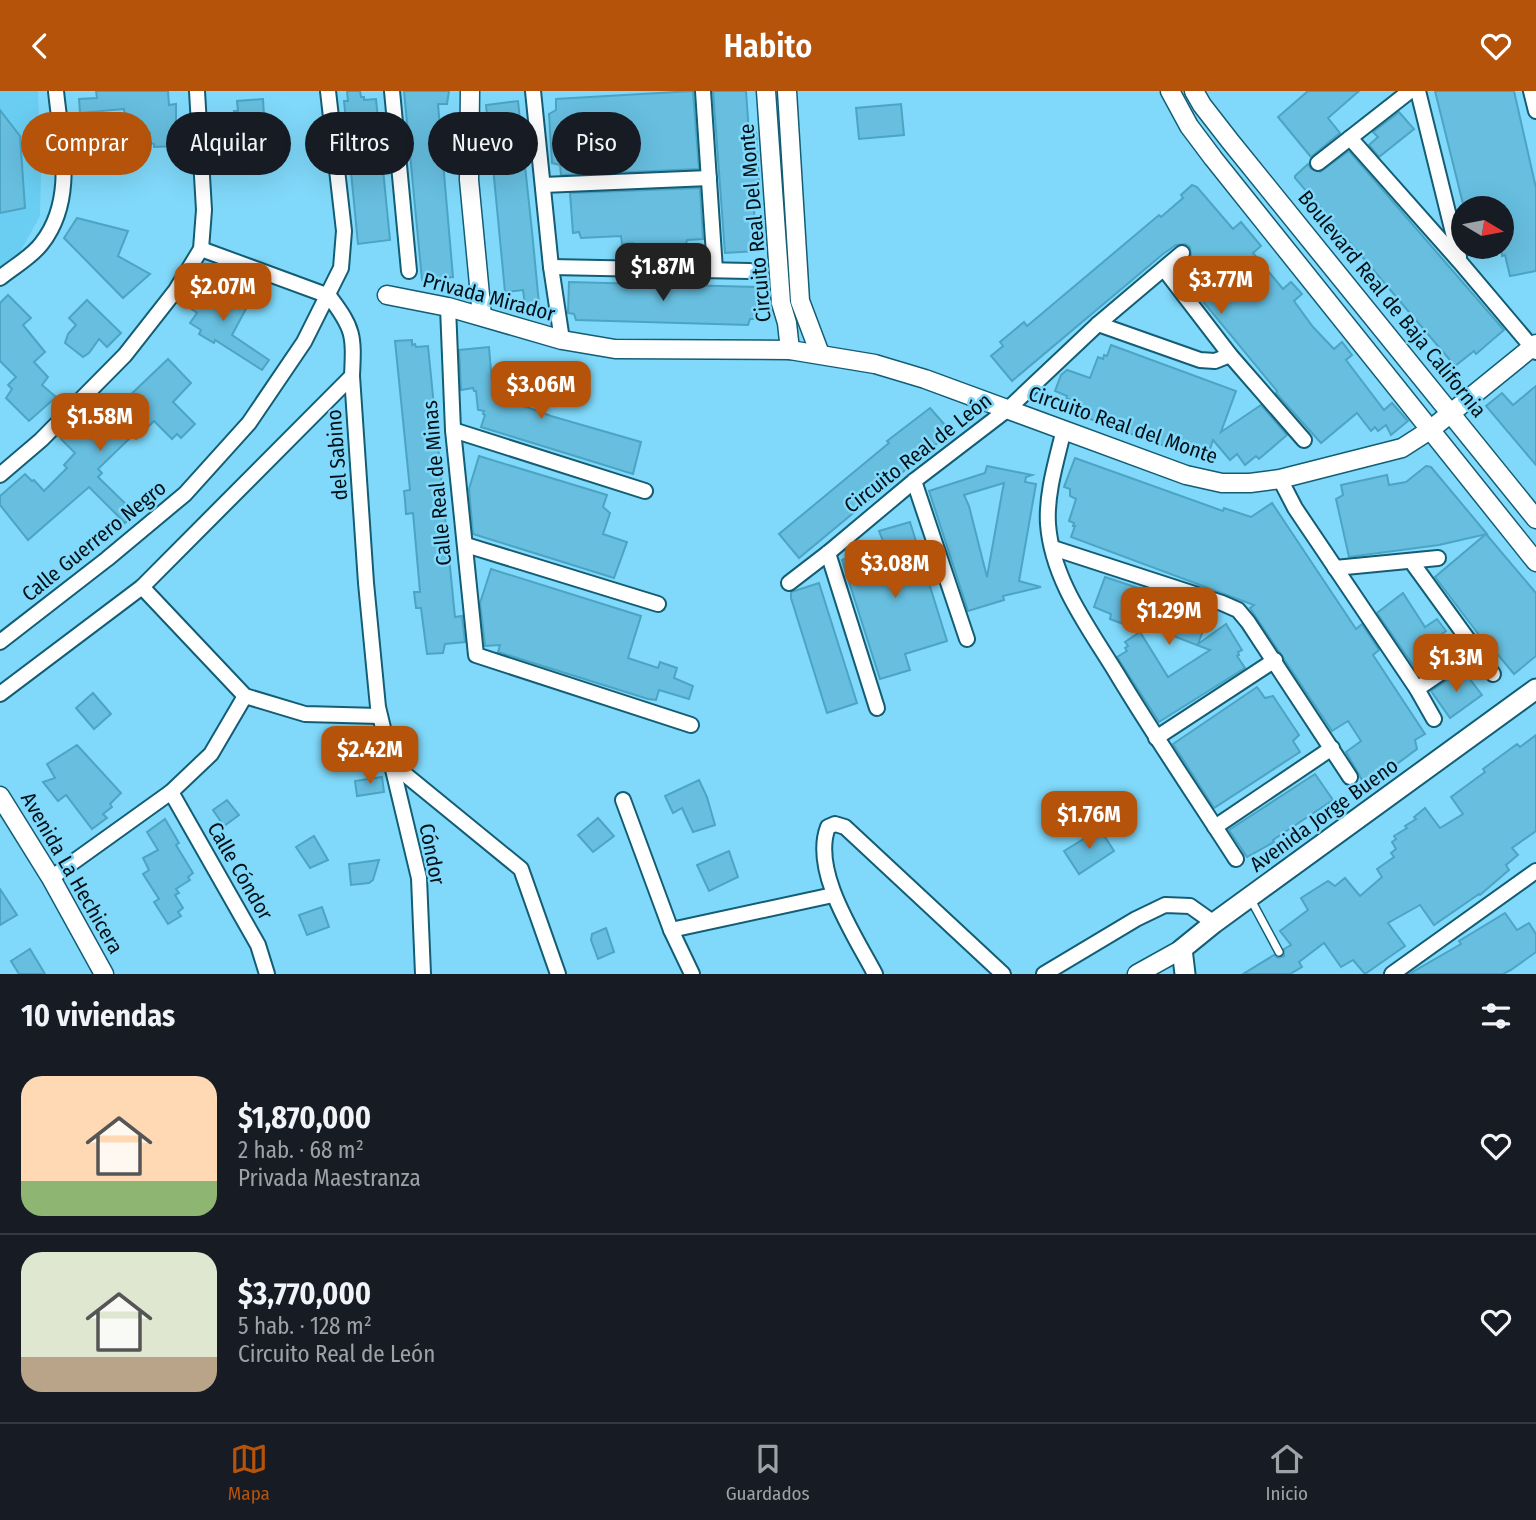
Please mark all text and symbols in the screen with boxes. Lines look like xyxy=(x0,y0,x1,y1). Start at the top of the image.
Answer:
icon: back xyxy=(21,27,59,65)
text: Habito xyxy=(724,27,812,65)
icon: heart xyxy=(1477,27,1515,65)
chip: Comprar xyxy=(21,112,152,175)
chip: Alquilar xyxy=(166,112,291,175)
chip: Filtros xyxy=(305,112,414,175)
chip: Nuevo xyxy=(428,112,538,175)
chip: Piso xyxy=(552,112,641,175)
street label: Circuito Real Del Monte xyxy=(733,123,777,323)
street label: Boulevard Real de Baja California xyxy=(1292,185,1492,423)
north arrow xyxy=(1451,196,1514,259)
map controls xyxy=(1451,196,1514,259)
pin: $1.87M xyxy=(606,243,720,303)
text: $1.87M xyxy=(631,252,695,280)
pin: $3.77M xyxy=(1164,257,1278,316)
pin: $2.07M xyxy=(166,264,280,323)
text: $3.77M xyxy=(1189,265,1253,293)
street label: Privada Mirador xyxy=(420,267,559,327)
text: $2.07M xyxy=(190,272,256,300)
pin: $3.06M xyxy=(484,361,598,421)
text: $3.06M xyxy=(507,370,575,398)
street label: Circuito Real del Monte xyxy=(1025,380,1221,470)
street label: Circuito Real de León xyxy=(839,387,997,519)
pin: $1.58M xyxy=(43,393,157,453)
street label: Calle Real de Minas xyxy=(417,399,457,567)
text: $1.58M xyxy=(67,402,133,430)
street label: del Sabino xyxy=(321,409,353,501)
street label: Calle Guerrero Negro xyxy=(17,475,171,607)
pin: $3.08M xyxy=(838,540,952,600)
text: $3.08M xyxy=(861,549,929,577)
pin: $1.29M xyxy=(1112,587,1226,647)
text: $1.29M xyxy=(1137,596,1201,624)
pin: $1.3M xyxy=(1407,635,1505,694)
text: $1.3M xyxy=(1429,643,1483,671)
pin: $2.42M xyxy=(313,727,427,786)
text: $2.42M xyxy=(337,735,403,763)
street label: Avenida Jorge Bueno xyxy=(1245,752,1403,878)
street label: Avenida La Hechicera xyxy=(15,788,129,958)
pin: $1.76M xyxy=(1032,791,1146,851)
text: $1.76M xyxy=(1057,800,1121,828)
street label: Calle Cóndor xyxy=(202,817,279,925)
street label: Cóndor xyxy=(413,821,451,888)
icon: filters xyxy=(1477,997,1515,1035)
text: 10 viviendas xyxy=(21,998,175,1034)
text: $1,870,000 xyxy=(238,1100,371,1136)
icon: home xyxy=(77,1104,161,1188)
icon: heart xyxy=(1477,1127,1515,1165)
text: 2 hab. · 68 m² xyxy=(238,1136,364,1164)
text: Privada Maestranza xyxy=(238,1164,421,1192)
text: $3,770,000 xyxy=(238,1276,371,1312)
icon: home xyxy=(77,1280,161,1364)
icon: heart xyxy=(1477,1303,1515,1341)
text: 5 hab. · 128 m² xyxy=(238,1312,372,1340)
text: Circuito Real de León xyxy=(238,1340,435,1368)
tab: Mapa xyxy=(228,1440,270,1505)
tab: Guardados xyxy=(726,1440,810,1505)
tab: Inicio xyxy=(1265,1440,1308,1505)

